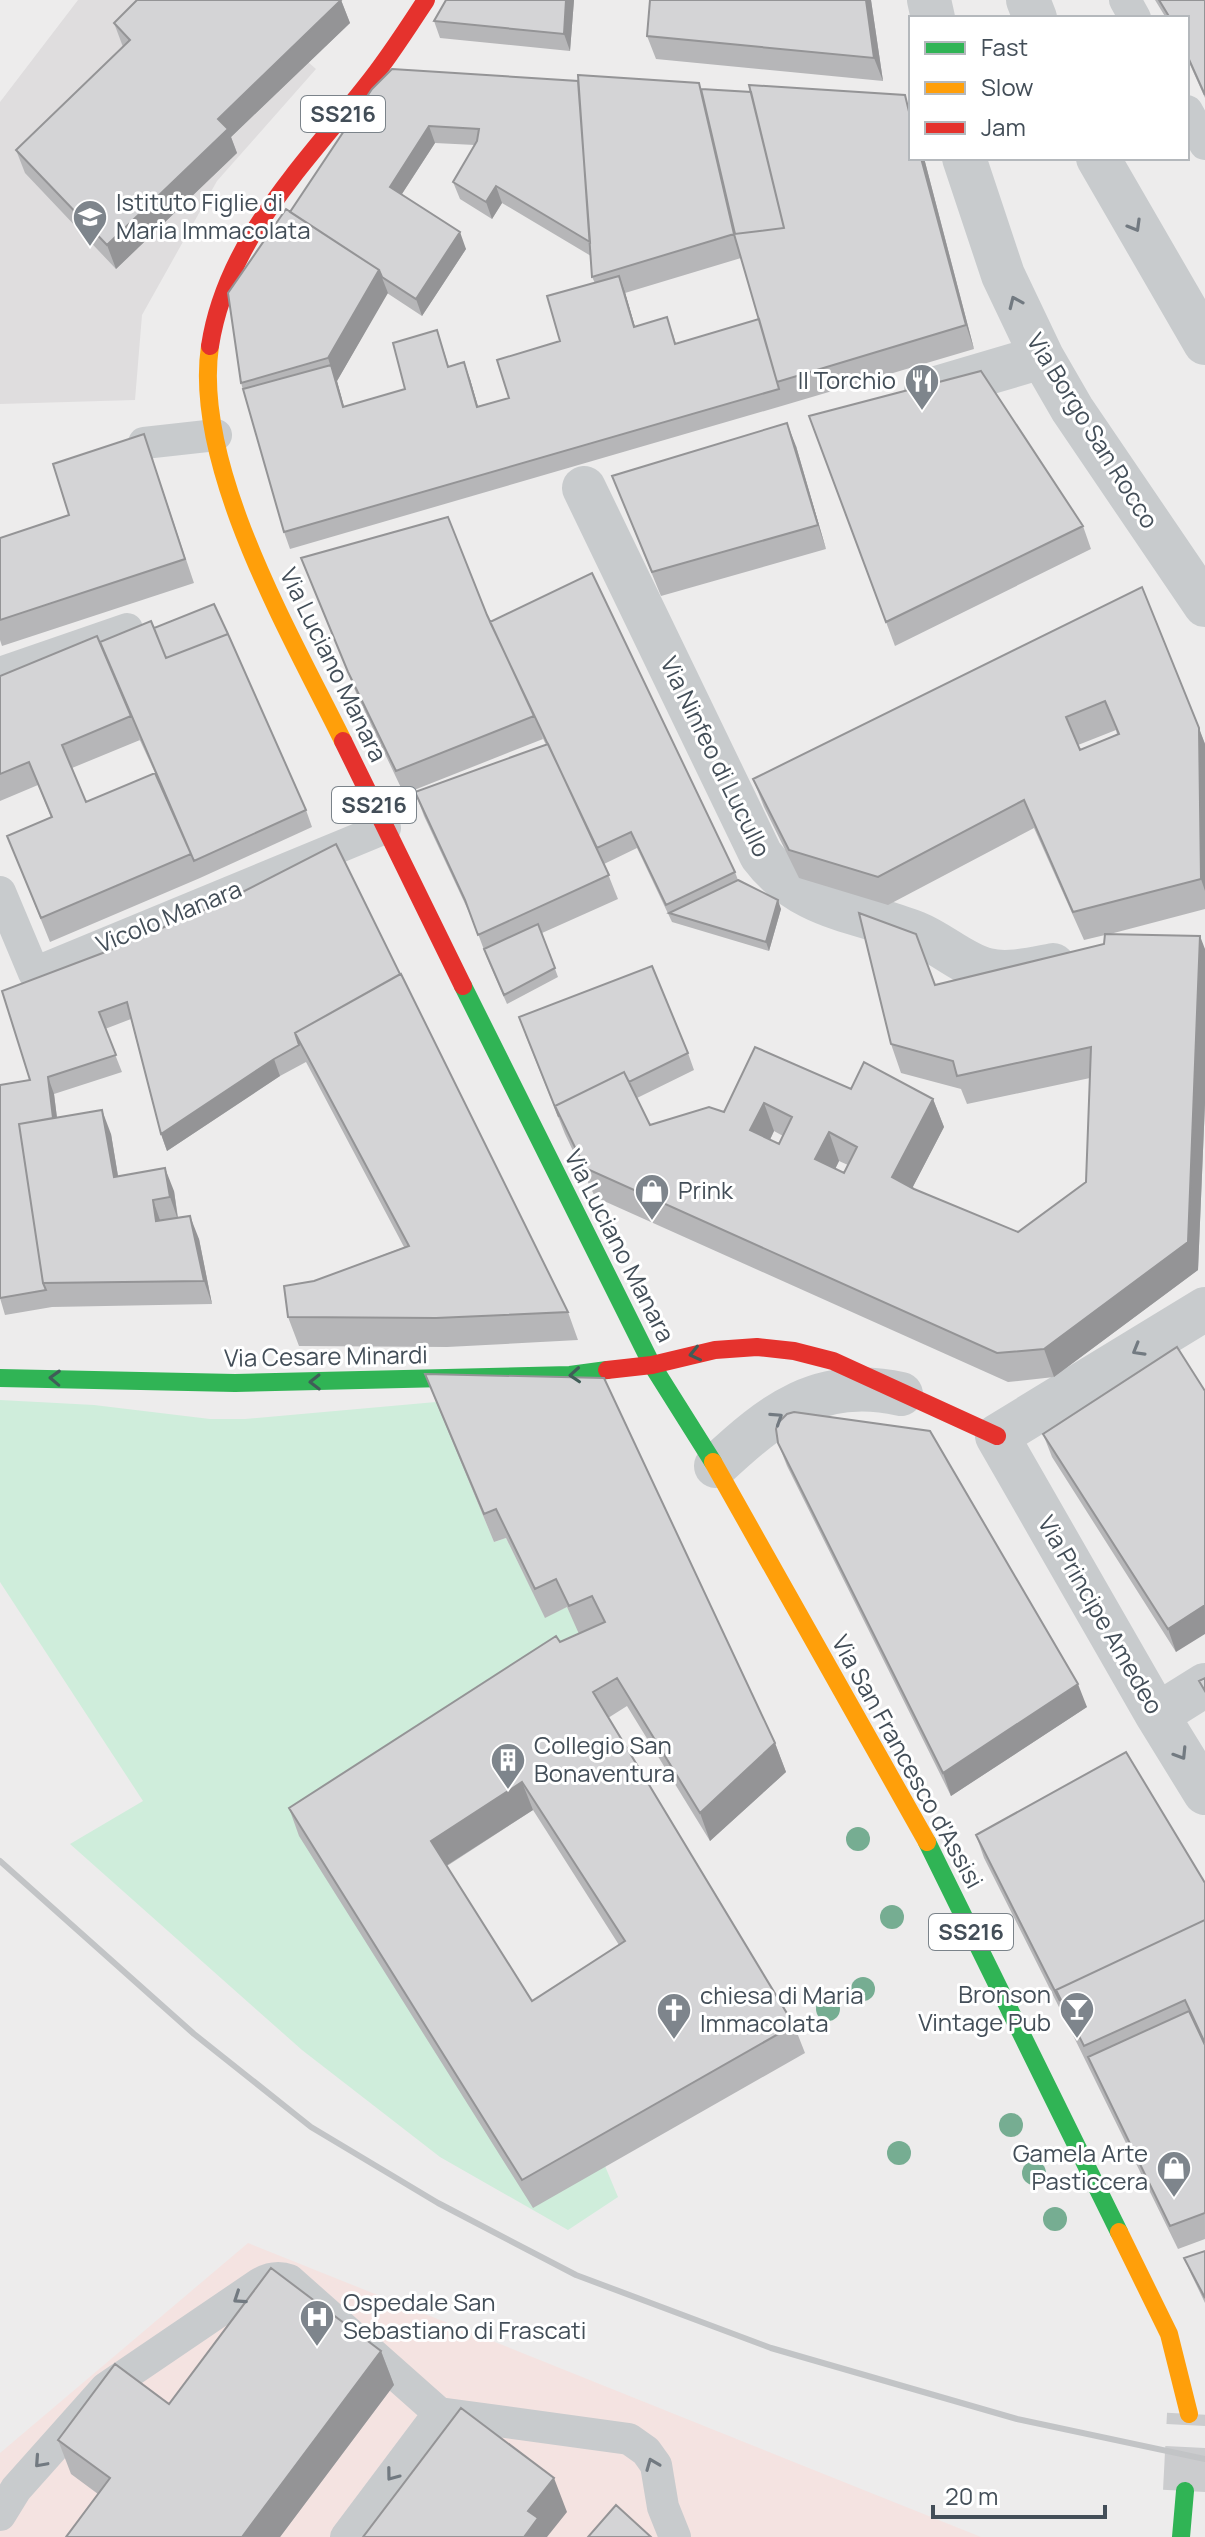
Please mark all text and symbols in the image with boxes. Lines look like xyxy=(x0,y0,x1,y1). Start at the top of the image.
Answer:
legend xyxy=(909,16,1189,160)
text: Fast xyxy=(981,30,1028,63)
text: Slow xyxy=(981,70,1034,103)
road number: SS216 xyxy=(301,96,385,132)
text: Jam xyxy=(981,110,1026,143)
place label: Istituto Figlie di Maria Immacolata xyxy=(116,185,311,246)
school or university icon: Istituto Figlie di Maria Immacolata xyxy=(71,198,109,248)
one-way arrow xyxy=(1126,218,1141,232)
one-way arrow xyxy=(1009,296,1025,311)
street label: Via Borgo San Rocco xyxy=(1020,326,1167,534)
restaurant icon: Il Torchio xyxy=(903,362,941,412)
place label: Il Torchio xyxy=(798,363,896,396)
street label: Via Luciano Manara xyxy=(273,562,396,767)
street label: Via Ninfeo di Lucullo xyxy=(653,651,779,862)
road number: SS216 xyxy=(332,787,416,823)
street label: Vicolo Manara xyxy=(91,871,246,960)
street label: Via Luciano Manara xyxy=(558,1143,683,1347)
shop icon: Prink xyxy=(633,1172,671,1222)
place label: Prink xyxy=(678,1173,734,1206)
street label: Via Cesare Minardi xyxy=(224,1337,428,1374)
one-way arrow xyxy=(1133,1340,1147,1356)
one-way arrow xyxy=(689,1345,703,1362)
one-way arrow xyxy=(568,1366,581,1383)
one-way arrow xyxy=(48,1369,61,1386)
one-way arrow xyxy=(308,1373,321,1391)
one-way arrow xyxy=(768,1413,783,1428)
street label: Via Principe Amedeo xyxy=(1031,1509,1172,1720)
street label: Via San Francesco d'Assisi xyxy=(825,1629,992,1894)
place label: Collegio San Bonaventura xyxy=(534,1728,675,1789)
building icon: Collegio San Bonaventura xyxy=(489,1741,527,1791)
one-way arrow xyxy=(1171,1745,1186,1760)
road number: SS216 xyxy=(929,1914,1013,1950)
place label: Bronson Vintage Pub xyxy=(918,1977,1051,2038)
place label: chiesa di Maria Immacolata xyxy=(700,1978,864,2039)
bar icon: Bronson Vintage Pub xyxy=(1058,1990,1096,2040)
church icon: chiesa di Maria Immacolata xyxy=(655,1991,693,2041)
place label: Gamela Arte Pasticcera xyxy=(1013,2136,1148,2197)
shop icon: Gamela Arte Pasticcera xyxy=(1155,2149,1193,2199)
place label: Ospedale San Sebastiano di Frascati xyxy=(343,2285,586,2346)
one-way arrow xyxy=(233,2288,248,2303)
hospital icon: Ospedale San Sebastiano di Frascati xyxy=(298,2298,336,2348)
one-way arrow xyxy=(35,2452,49,2467)
one-way arrow xyxy=(645,2457,662,2471)
one-way arrow xyxy=(387,2466,402,2480)
scale bar xyxy=(933,2469,1105,2519)
text: 20 m xyxy=(945,2479,998,2512)

